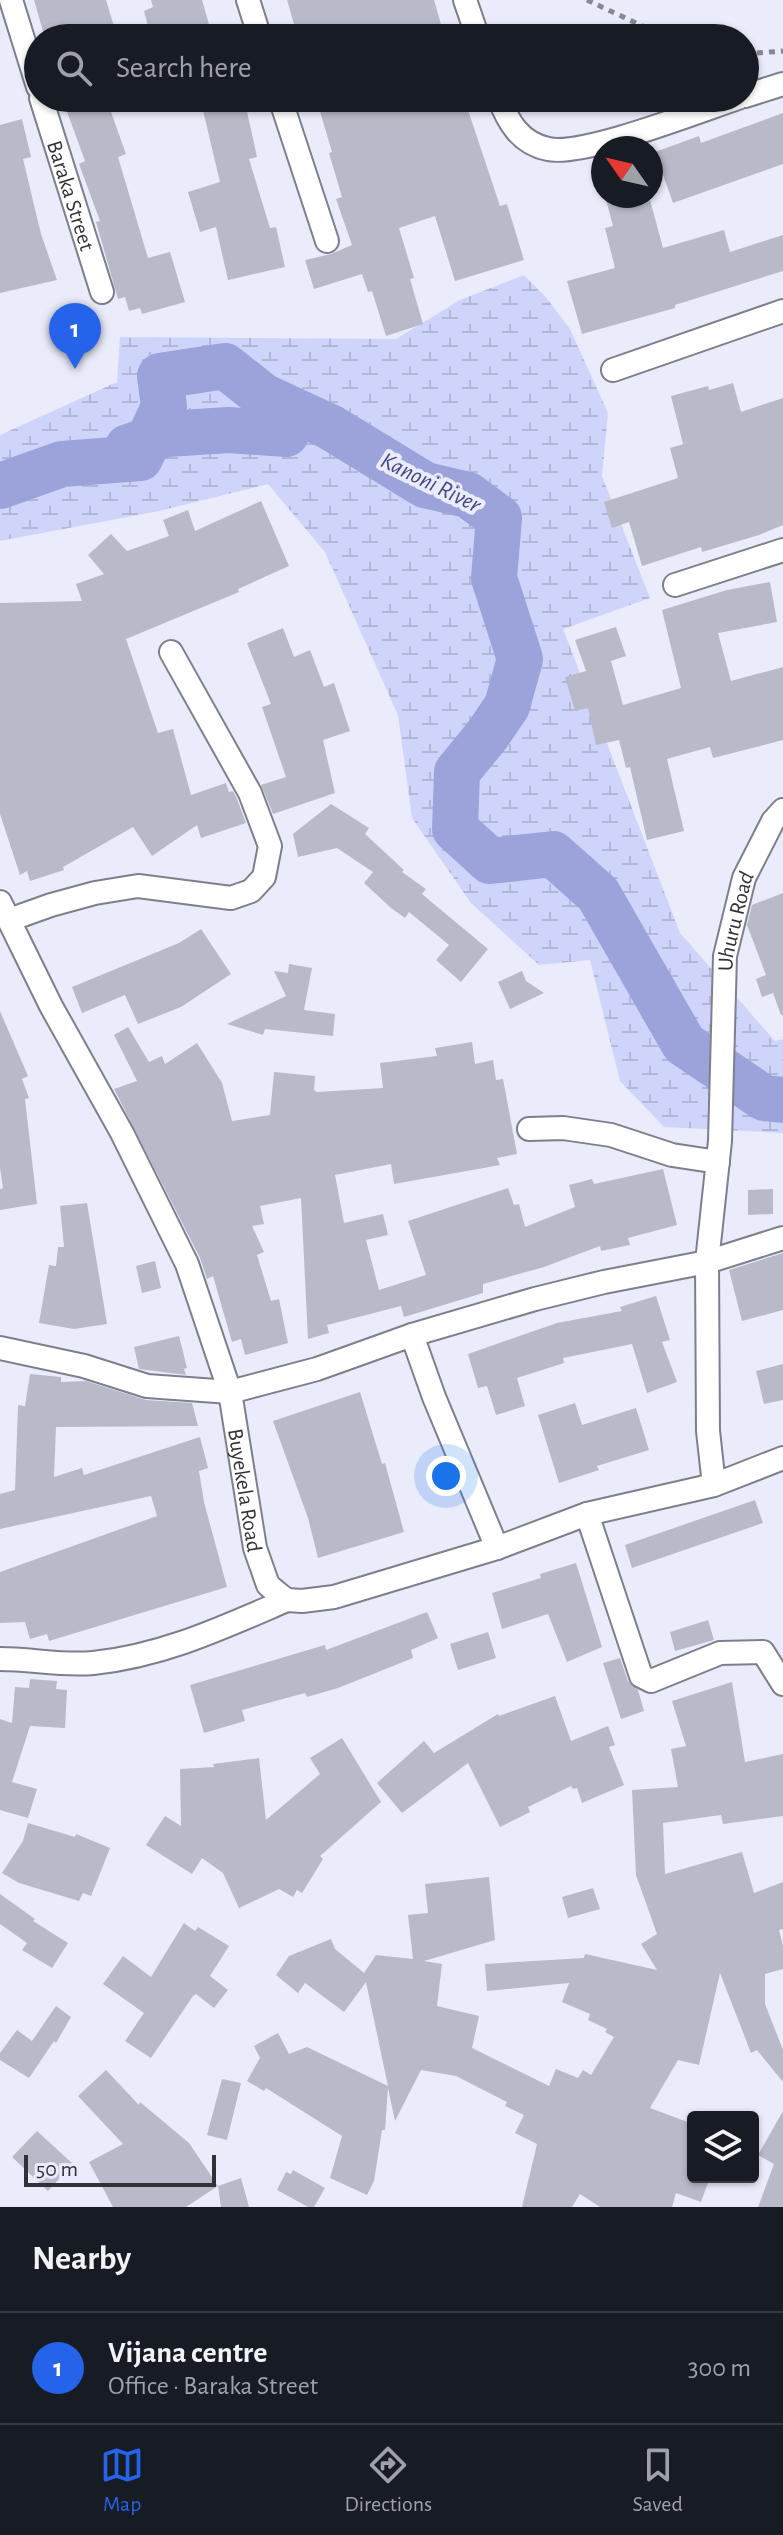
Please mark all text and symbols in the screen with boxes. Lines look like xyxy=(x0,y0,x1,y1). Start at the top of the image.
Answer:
search box xyxy=(24,24,759,112)
icon: search xyxy=(52,46,96,90)
text: Search here xyxy=(116,53,252,83)
north arrow xyxy=(591,136,663,208)
street label: Baraka Street xyxy=(43,138,98,253)
pin: 1 xyxy=(49,303,101,369)
water label: Kanoni River xyxy=(377,449,485,518)
street label: Uhuru Road xyxy=(715,868,758,971)
street label: Buyekela Road xyxy=(224,1427,265,1554)
your location xyxy=(426,1456,466,1496)
map controls xyxy=(687,2111,759,2183)
button: layers xyxy=(687,2111,759,2183)
scale bar xyxy=(24,2151,216,2187)
text: 50 m xyxy=(36,2158,78,2180)
text: Nearby xyxy=(32,2242,131,2276)
text: Vijana centre xyxy=(108,2338,267,2368)
text: 1 xyxy=(53,2355,63,2381)
text: 300 m xyxy=(688,2355,751,2381)
text: Office · Baraka Street xyxy=(108,2373,318,2399)
tab: Map xyxy=(100,2443,144,2517)
tab: Directions xyxy=(344,2443,432,2517)
tab: Saved xyxy=(632,2443,683,2517)

